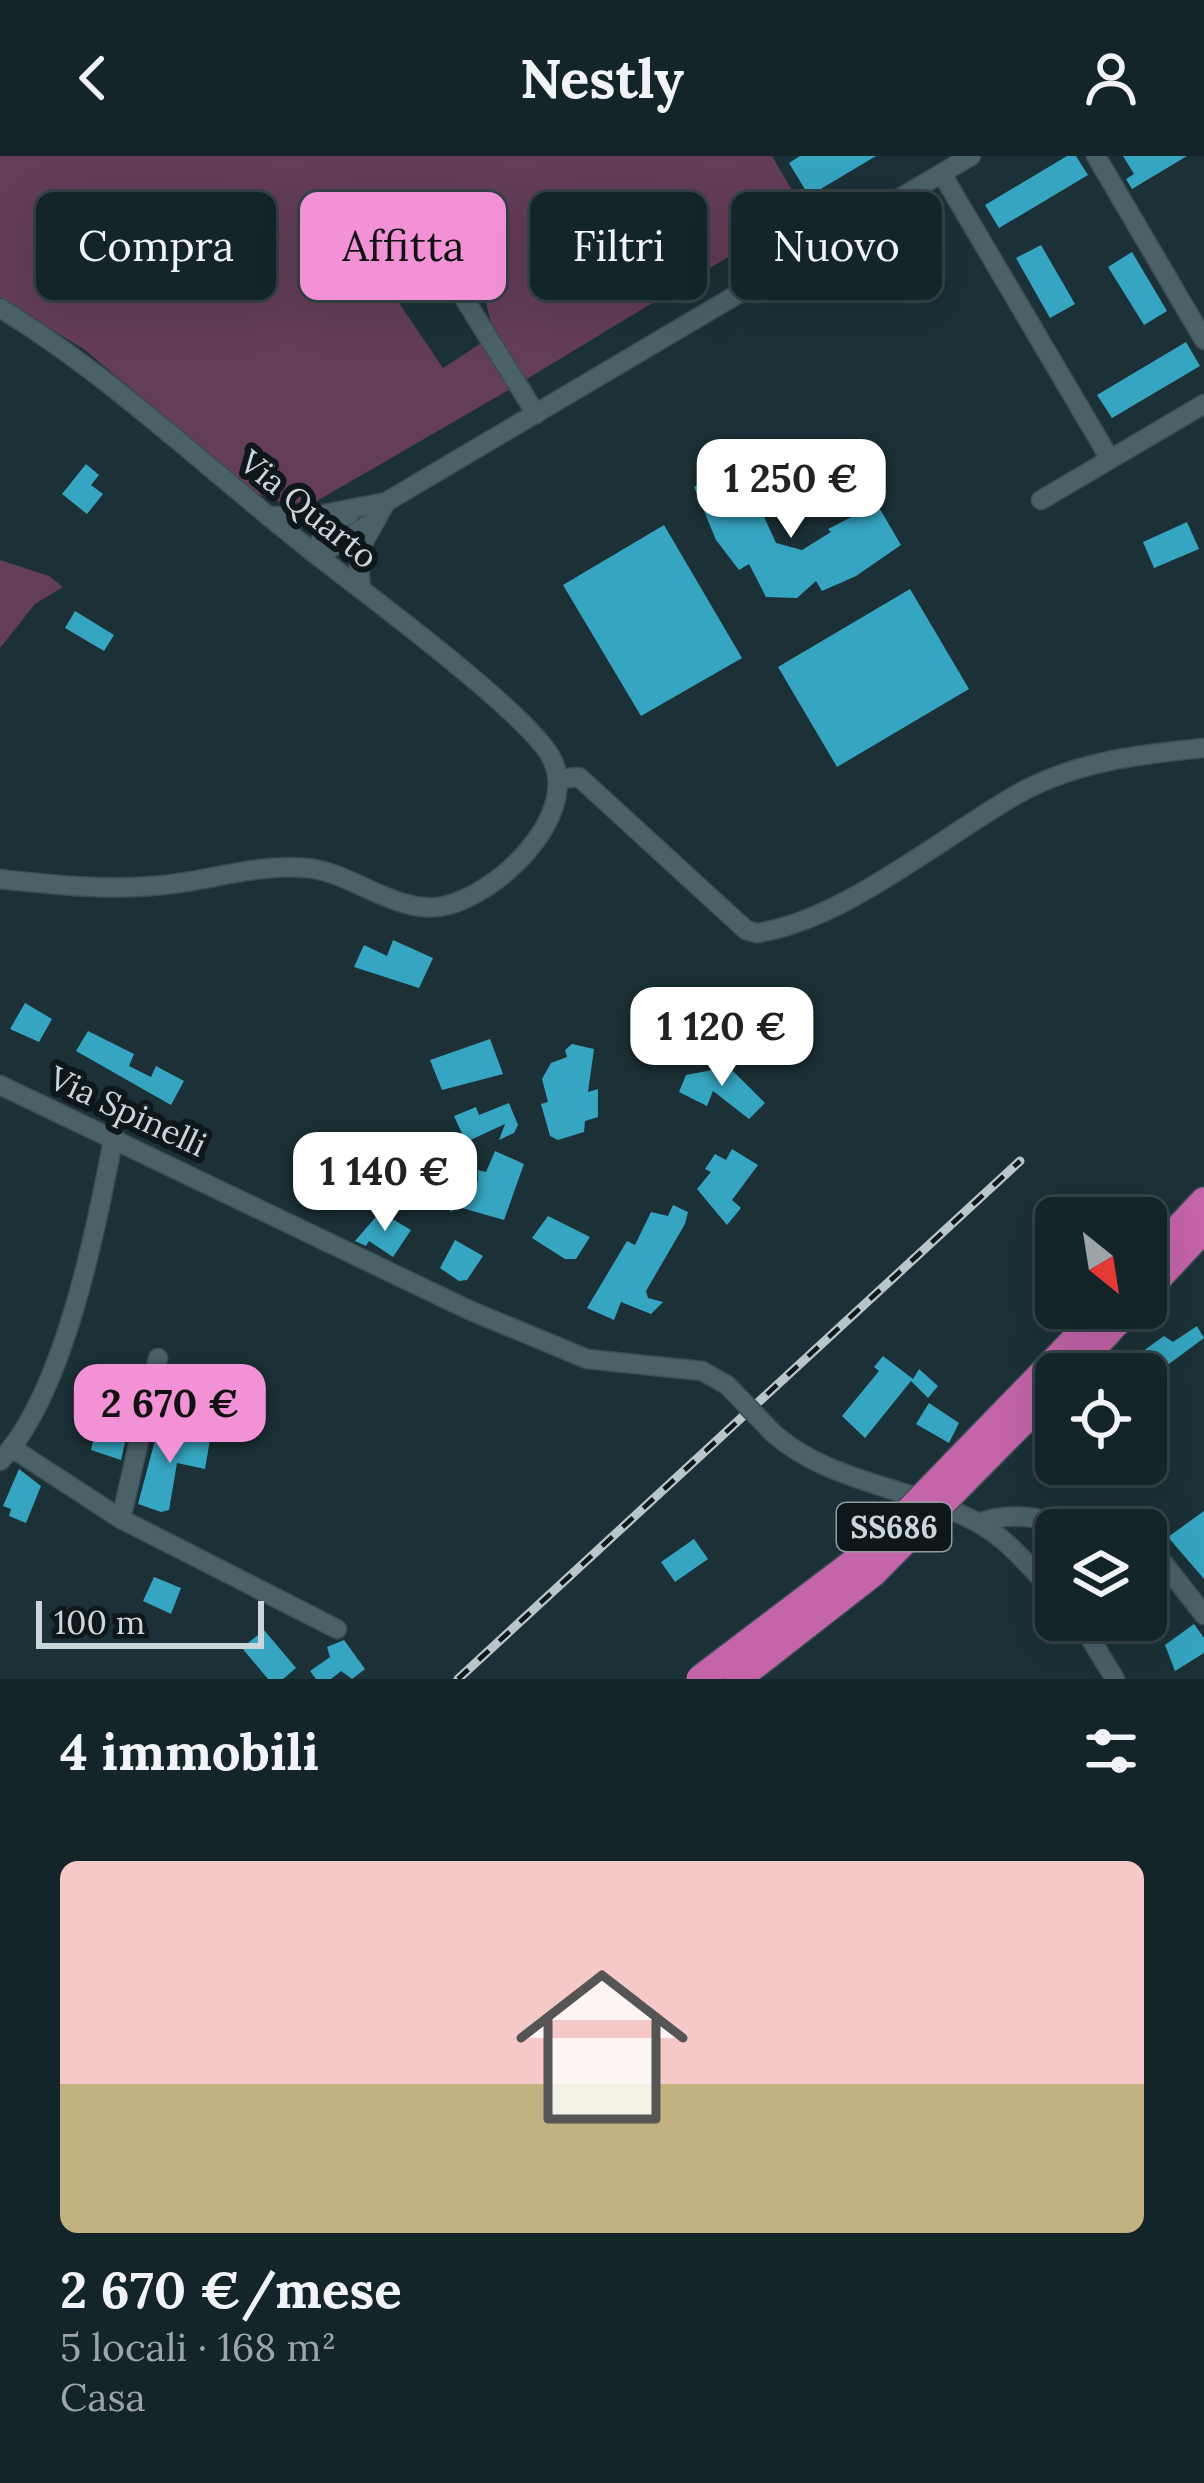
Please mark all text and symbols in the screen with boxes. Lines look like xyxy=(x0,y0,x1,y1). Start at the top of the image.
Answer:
text: Nestly xyxy=(520,44,684,113)
icon: back xyxy=(60,45,126,111)
icon: person xyxy=(1078,45,1144,111)
chip: Compra xyxy=(36,192,276,300)
chip: Affitta xyxy=(300,192,506,300)
chip: Filtri xyxy=(530,192,707,300)
chip: Nuovo xyxy=(731,192,942,300)
pin: 1 250 € xyxy=(680,439,902,541)
street label: Via Quarto xyxy=(231,440,387,577)
text: 1 250 € xyxy=(724,453,858,503)
pin: 1 120 € xyxy=(611,987,833,1089)
text: 1 120 € xyxy=(657,1001,787,1051)
street label: Via Spinelli xyxy=(42,1056,213,1166)
pin: 1 140 € xyxy=(274,1132,496,1234)
text: 1 140 € xyxy=(320,1146,450,1196)
north arrow xyxy=(1035,1197,1167,1329)
map controls xyxy=(1035,1197,1167,1641)
button: locate xyxy=(1035,1353,1167,1485)
pin: 2 670 € xyxy=(59,1364,281,1466)
text: 2 670 € xyxy=(101,1378,239,1428)
road number: SS686 xyxy=(837,1503,951,1551)
button: layers xyxy=(1035,1509,1167,1641)
scale bar xyxy=(36,1595,264,1648)
text: 100 m xyxy=(54,1601,145,1643)
icon: filters xyxy=(1078,1718,1144,1784)
text: 4 immobili xyxy=(60,1719,319,1784)
icon: home xyxy=(494,1939,710,2155)
text: 2 670 €/mese xyxy=(60,2257,402,2322)
text: 5 locali · 168 m² xyxy=(60,2322,336,2372)
text: Casa xyxy=(60,2372,146,2422)

